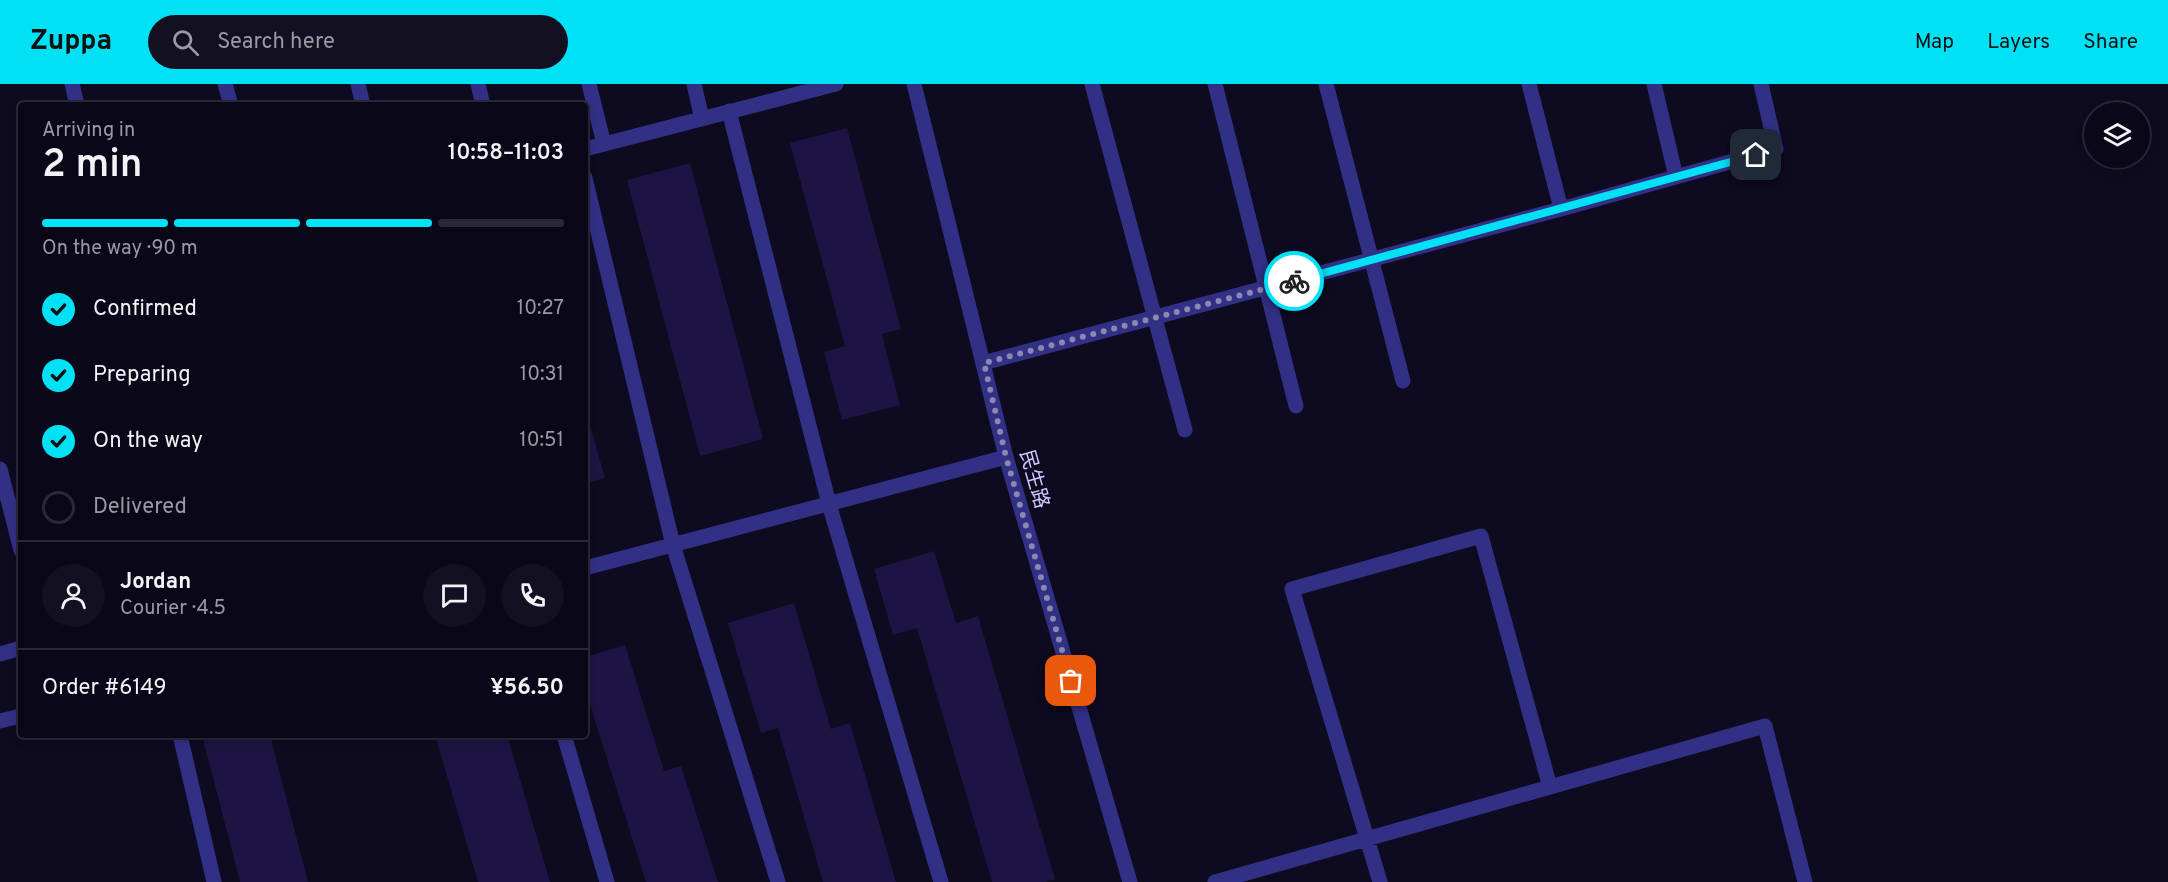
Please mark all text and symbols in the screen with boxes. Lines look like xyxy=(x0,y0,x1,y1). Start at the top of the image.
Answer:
search box xyxy=(148,15,568,69)
text: Zuppa xyxy=(30,24,112,60)
icon: search xyxy=(169,26,202,59)
text: Search here xyxy=(217,29,335,56)
text: Map xyxy=(1915,29,1954,56)
text: Layers xyxy=(1987,29,2050,56)
text: Share xyxy=(2083,29,2138,56)
map controls xyxy=(2084,102,2150,168)
button: layers xyxy=(2084,102,2150,168)
text: Arriving in xyxy=(42,118,135,144)
pin xyxy=(1730,129,1781,180)
icon: home xyxy=(1739,138,1772,171)
text: 10:58–11:03 xyxy=(448,140,564,167)
text: 2 min xyxy=(42,142,143,191)
text: On the way · 90 m xyxy=(42,236,198,262)
courier xyxy=(1264,251,1324,311)
icon: bike xyxy=(1278,265,1311,298)
icon: check xyxy=(42,293,75,326)
text: Confirmed xyxy=(93,296,197,323)
text: 10:27 xyxy=(517,296,564,322)
icon: check xyxy=(42,359,75,392)
text: Preparing xyxy=(93,362,191,389)
text: 10:31 xyxy=(520,362,564,388)
icon: check xyxy=(42,425,75,458)
text: On the way xyxy=(93,428,203,455)
text: 10:51 xyxy=(519,428,564,454)
street label: 民生路 xyxy=(1012,447,1054,512)
text: Delivered xyxy=(93,494,187,521)
button: person xyxy=(42,564,105,627)
button: chat xyxy=(423,564,486,627)
button: phone xyxy=(501,564,564,627)
text: Jordan xyxy=(120,569,191,596)
text: Courier · 4.5 xyxy=(120,596,226,622)
pin xyxy=(1045,655,1096,706)
icon: bag xyxy=(1054,664,1087,697)
text: Order #6149 xyxy=(42,675,167,702)
text: ¥56.50 xyxy=(490,675,564,702)

